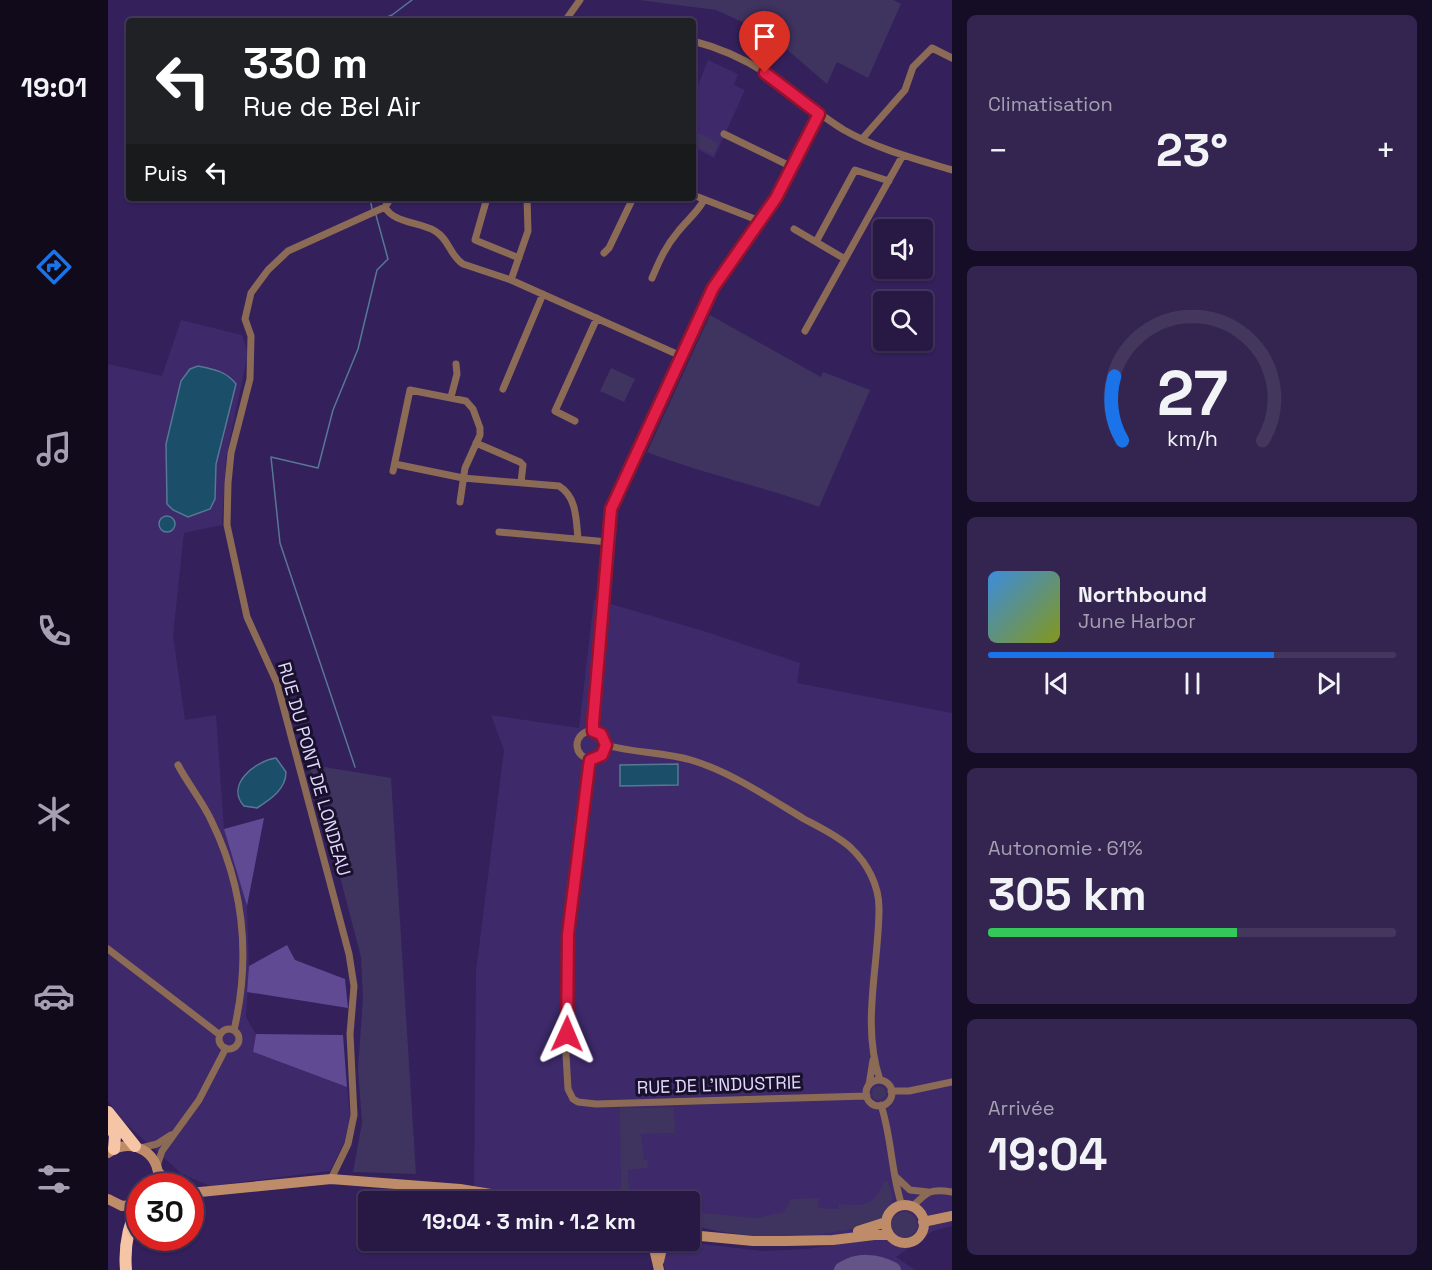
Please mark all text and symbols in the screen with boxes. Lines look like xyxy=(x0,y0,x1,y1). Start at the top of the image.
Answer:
pin xyxy=(739,11,790,73)
icon: arrive xyxy=(748,20,781,53)
text: 330 m xyxy=(243,37,368,90)
icon: left xyxy=(144,42,222,120)
text: 19:01 xyxy=(21,70,87,105)
text: Rue de Bel Air xyxy=(243,89,421,124)
text: Climatisation xyxy=(988,91,1113,117)
text: 23° xyxy=(1156,122,1228,179)
text: − xyxy=(988,130,1008,172)
text: + xyxy=(1376,130,1396,172)
icon: left xyxy=(200,156,233,189)
text: Puis xyxy=(144,159,188,187)
map controls xyxy=(873,219,933,351)
button: sound xyxy=(873,219,933,279)
icon: directions xyxy=(33,246,75,288)
button: search xyxy=(873,291,933,351)
text: 27 xyxy=(1156,354,1228,433)
text: km/h xyxy=(1166,425,1218,452)
icon: music xyxy=(33,428,75,470)
text: Northbound xyxy=(1078,580,1207,608)
text: June Harbor xyxy=(1078,608,1196,634)
icon: phone xyxy=(33,610,75,652)
street label: RUE DU PONT DE LONDEAU xyxy=(273,659,356,879)
icon: previous xyxy=(1040,667,1073,700)
icon: pause xyxy=(1176,667,1209,700)
icon: next xyxy=(1312,667,1345,700)
icon: climate xyxy=(33,793,75,835)
text: Autonomie · 61% xyxy=(988,835,1143,861)
text: 305 km xyxy=(988,866,1147,923)
icon: car xyxy=(33,975,75,1017)
position arrow xyxy=(535,1002,599,1066)
street label: RUE DE L'INDUSTRIE xyxy=(636,1070,802,1099)
text: Arrivée xyxy=(988,1095,1055,1121)
text: 19:04 xyxy=(988,1126,1107,1183)
icon: filters xyxy=(33,1158,75,1200)
speed limit sign: 30 xyxy=(126,1173,204,1251)
text: 19:04 · 3 min · 1.2 km xyxy=(422,1207,636,1235)

